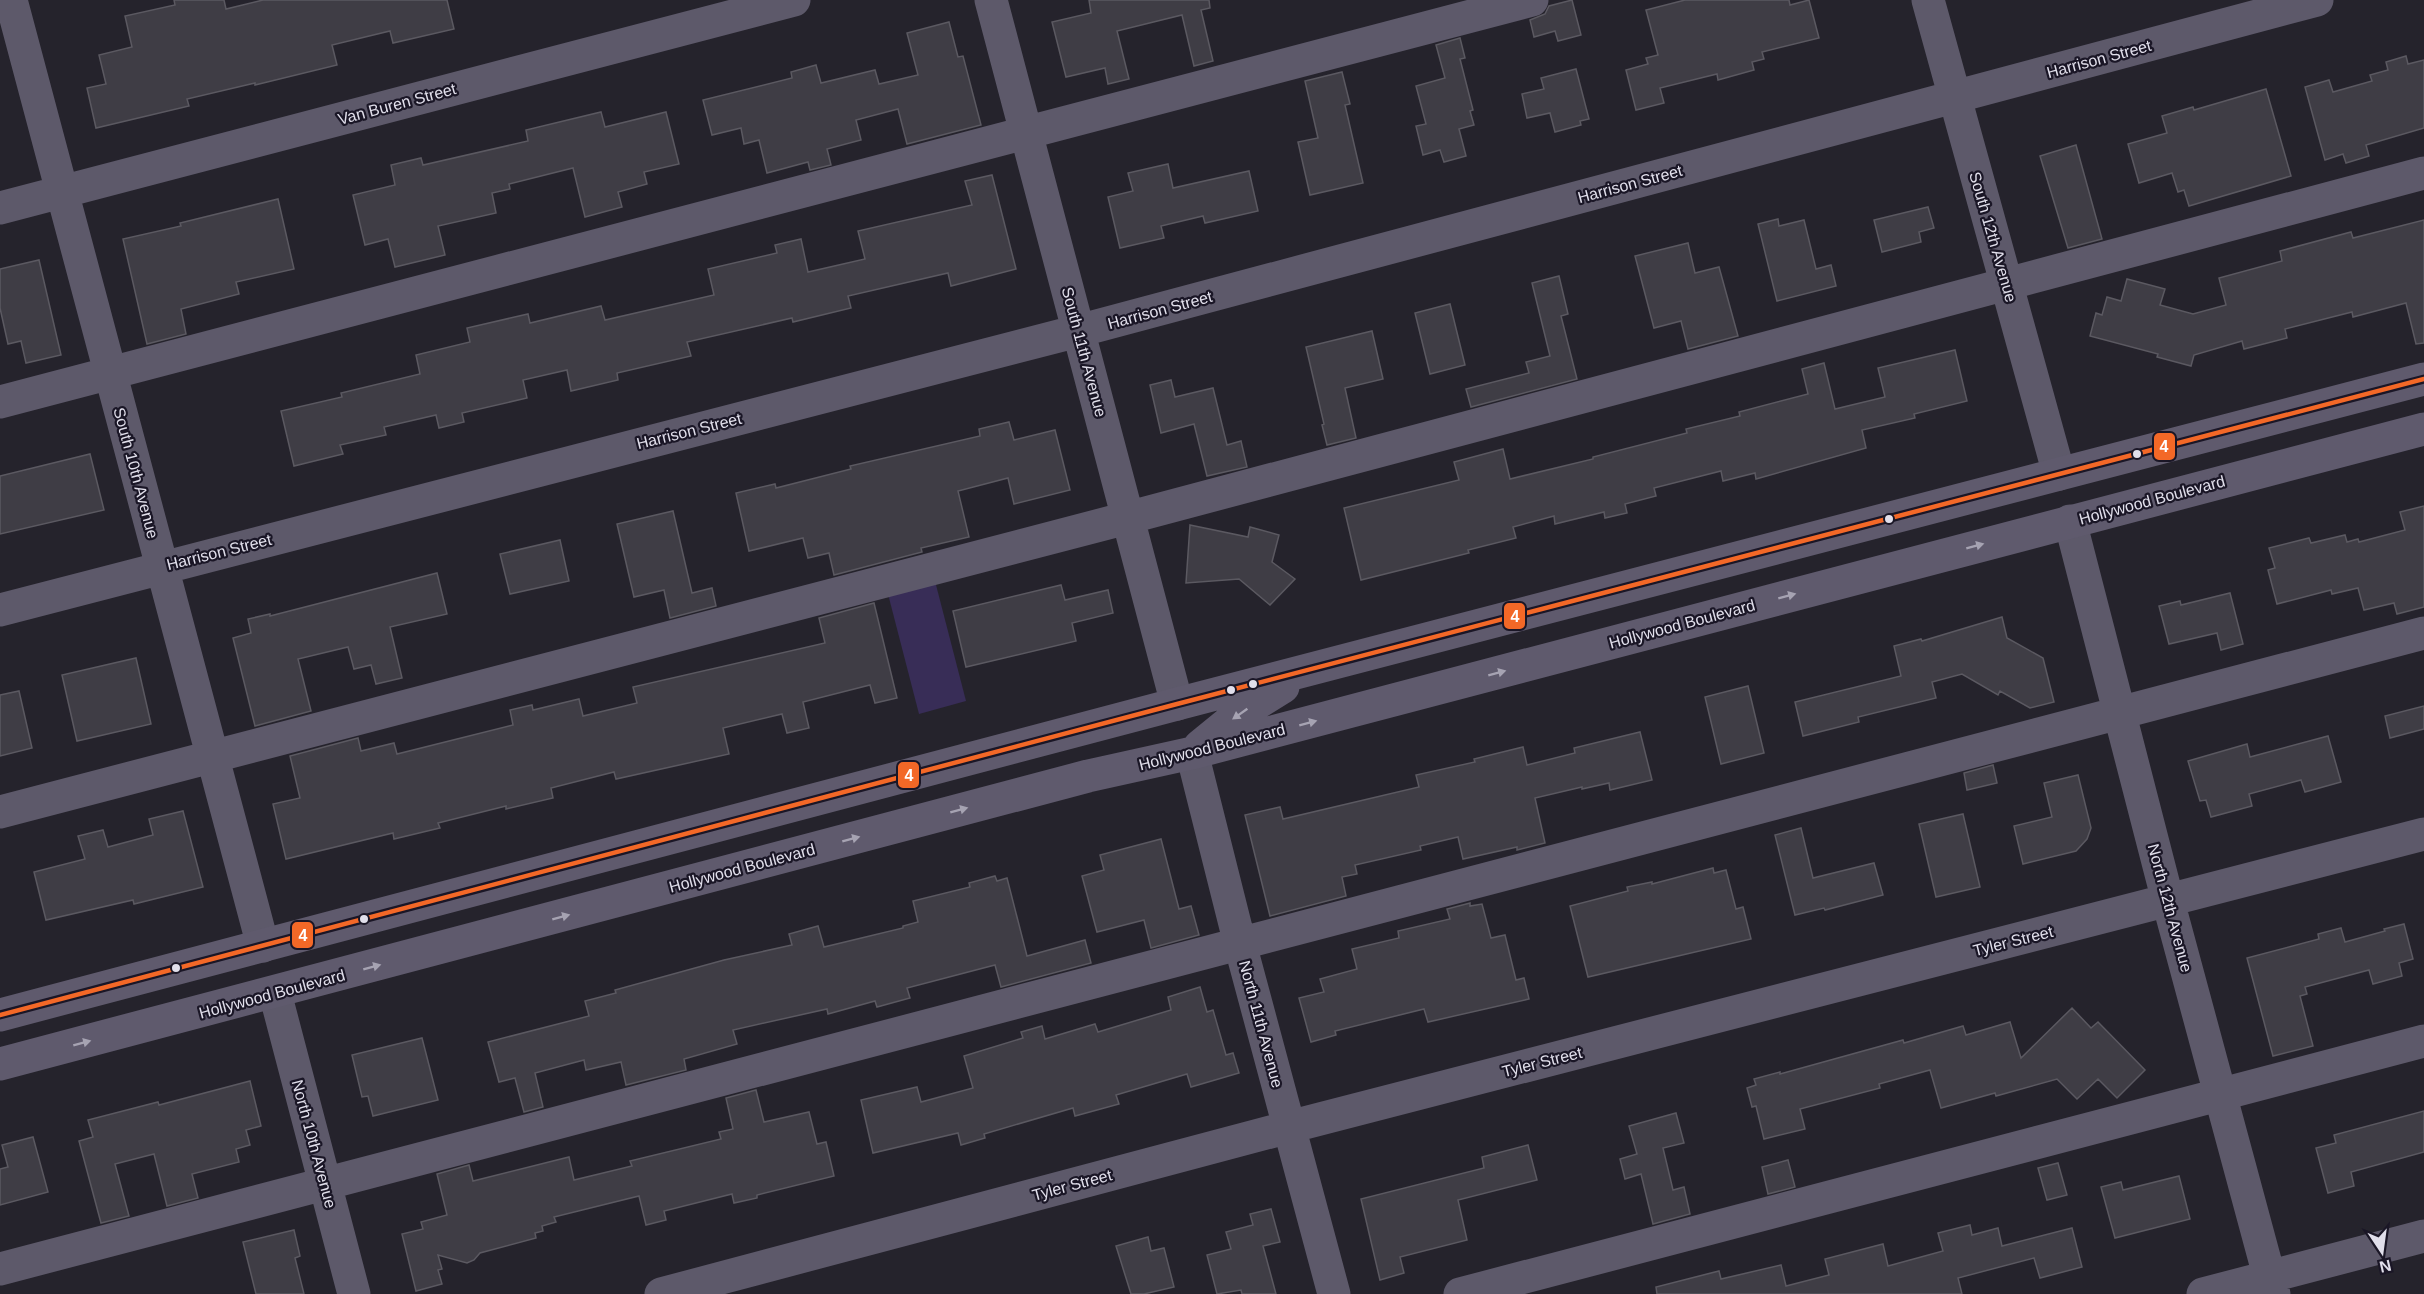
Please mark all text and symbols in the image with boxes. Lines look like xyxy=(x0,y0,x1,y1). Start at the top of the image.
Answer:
street label: Harrison Street xyxy=(2045,37,2154,81)
street label: Van Buren Street xyxy=(336,80,458,128)
street label: Harrison Street xyxy=(1576,162,1685,206)
street label: South 12th Avenue xyxy=(1966,170,2020,304)
street label: South 11th Avenue xyxy=(1058,285,1110,419)
street label: Harrison Street xyxy=(1106,288,1215,332)
street label: South 10th Avenue xyxy=(110,406,162,540)
street label: Harrison Street xyxy=(635,410,744,452)
line badge: 4 xyxy=(2153,432,2176,461)
text: 4 xyxy=(2160,438,2169,455)
unlabelled marker xyxy=(2131,448,2143,460)
street label: Hollywood Boulevard xyxy=(2077,472,2227,528)
unlabelled marker xyxy=(1883,513,1895,525)
street label: Harrison Street xyxy=(165,531,274,573)
one-way arrow xyxy=(1966,541,1984,551)
one-way arrow xyxy=(1777,591,1796,601)
street label: Hollywood Boulevard xyxy=(1607,596,1757,652)
line badge: 4 xyxy=(1503,602,1526,630)
text: 4 xyxy=(1511,608,1520,625)
one-way arrow xyxy=(1487,667,1506,677)
unlabelled marker xyxy=(1247,678,1259,690)
unlabelled marker xyxy=(1225,684,1237,696)
one-way arrow xyxy=(1232,708,1248,719)
one-way arrow xyxy=(1299,717,1317,727)
street label: Hollywood Boulevard xyxy=(1137,721,1287,773)
line badge: 4 xyxy=(897,761,920,789)
text: 4 xyxy=(905,767,914,784)
one-way arrow xyxy=(951,805,969,814)
one-way arrow xyxy=(842,834,860,843)
street label: Hollywood Boulevard xyxy=(667,840,817,896)
street label: North 12th Avenue xyxy=(2145,842,2195,974)
one-way arrow xyxy=(552,911,570,921)
unlabelled marker xyxy=(358,913,370,925)
line badge: 4 xyxy=(291,921,314,949)
street label: Tyler Street xyxy=(1971,923,2055,959)
text: 4 xyxy=(299,927,308,944)
street label: North 11th Avenue xyxy=(1236,959,1286,1090)
unlabelled marker xyxy=(170,962,182,974)
one-way arrow xyxy=(364,962,382,971)
street label: Hollywood Boulevard xyxy=(197,966,347,1022)
one-way arrow xyxy=(73,1038,91,1047)
street label: Tyler Street xyxy=(1500,1044,1584,1080)
street label: North 10th Avenue xyxy=(289,1078,339,1210)
street label: Tyler Street xyxy=(1030,1166,1114,1204)
north arrow xyxy=(2352,1222,2412,1282)
text: N xyxy=(2378,1257,2393,1276)

